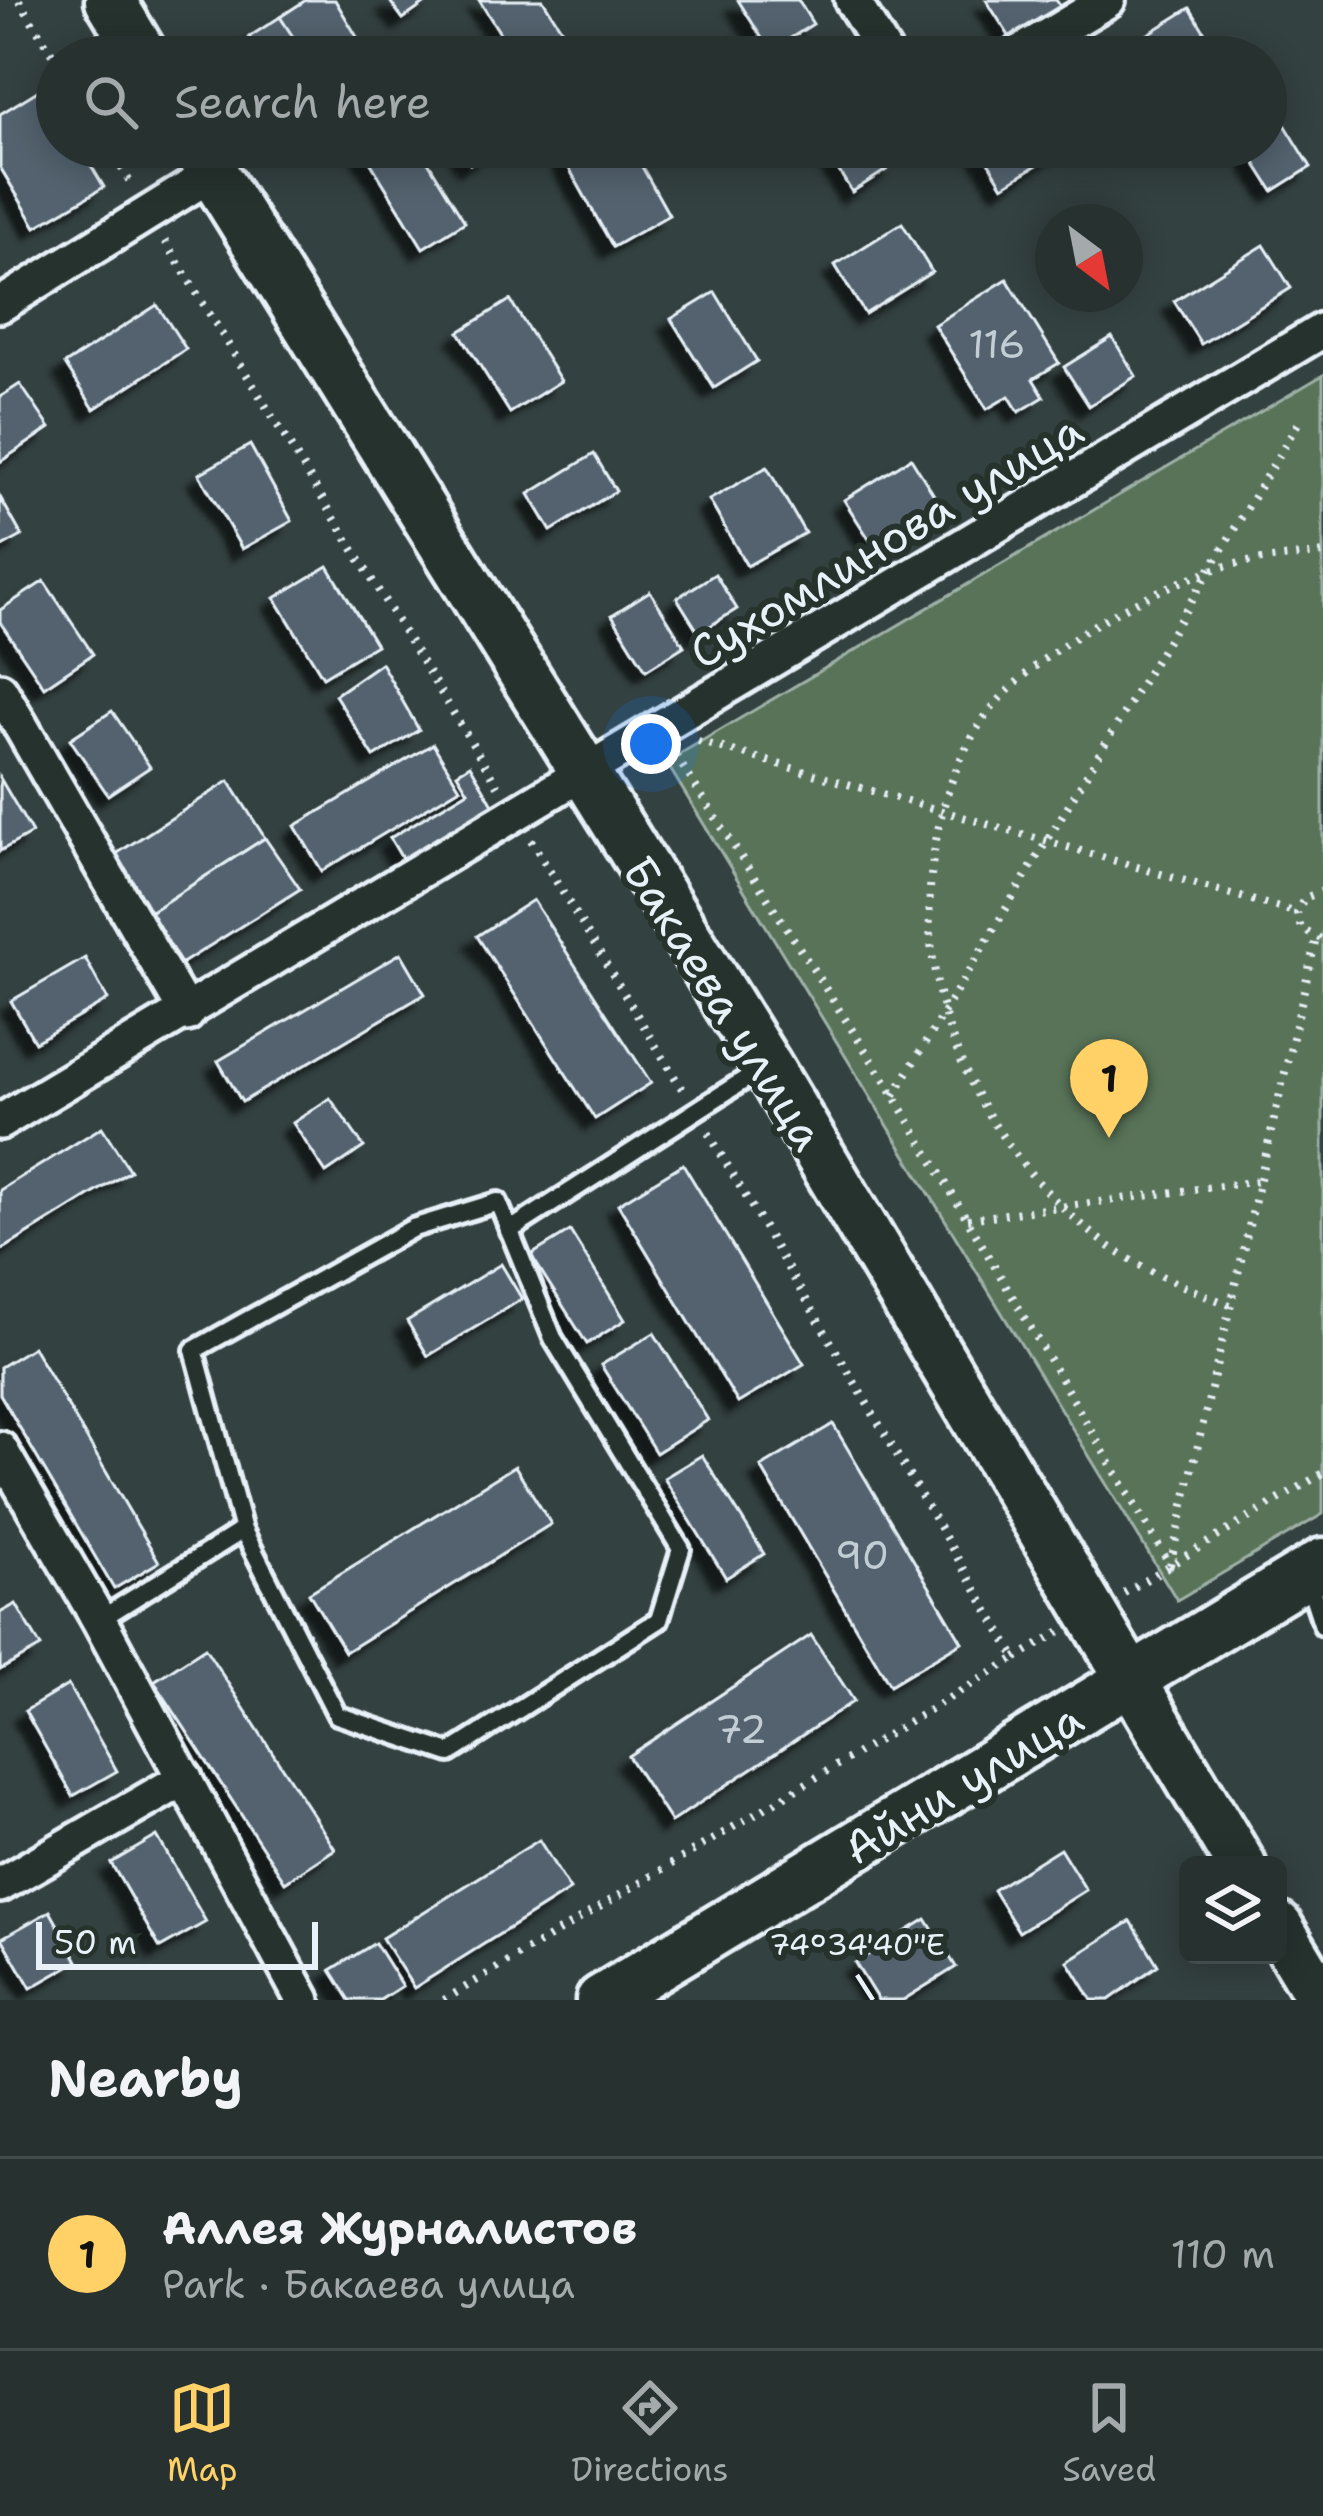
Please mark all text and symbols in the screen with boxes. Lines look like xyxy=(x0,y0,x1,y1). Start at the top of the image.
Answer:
search box xyxy=(36,36,1287,168)
icon: search xyxy=(78,69,144,135)
text: Search here xyxy=(174,72,431,132)
north arrow xyxy=(1035,204,1143,312)
house number: 116 xyxy=(968,318,1026,370)
street label: Сухомлинова улица xyxy=(678,400,1094,682)
your location xyxy=(621,714,681,774)
street label: Бакаева улица xyxy=(609,845,839,1161)
pin: 1 xyxy=(1070,1039,1148,1138)
house number: 90 xyxy=(835,1529,889,1581)
street label: Айни улица xyxy=(832,1688,1094,1878)
house number: 72 xyxy=(715,1703,767,1755)
map controls xyxy=(1179,1856,1287,1964)
button: layers xyxy=(1179,1856,1287,1964)
scale bar xyxy=(36,1916,318,1969)
text: 50 m xyxy=(54,1920,137,1965)
text: 74°34'40"E xyxy=(769,1924,945,1965)
text: Nearby xyxy=(48,2044,243,2112)
text: Аллея Журналистов xyxy=(162,2198,637,2258)
text: 1 xyxy=(78,2228,96,2280)
text: 110 m xyxy=(1171,2228,1275,2280)
text: Park · Бакаева улица xyxy=(162,2258,575,2310)
tab: Map xyxy=(167,2375,238,2492)
tab: Directions xyxy=(571,2375,729,2492)
tab: Saved xyxy=(1062,2375,1156,2492)

